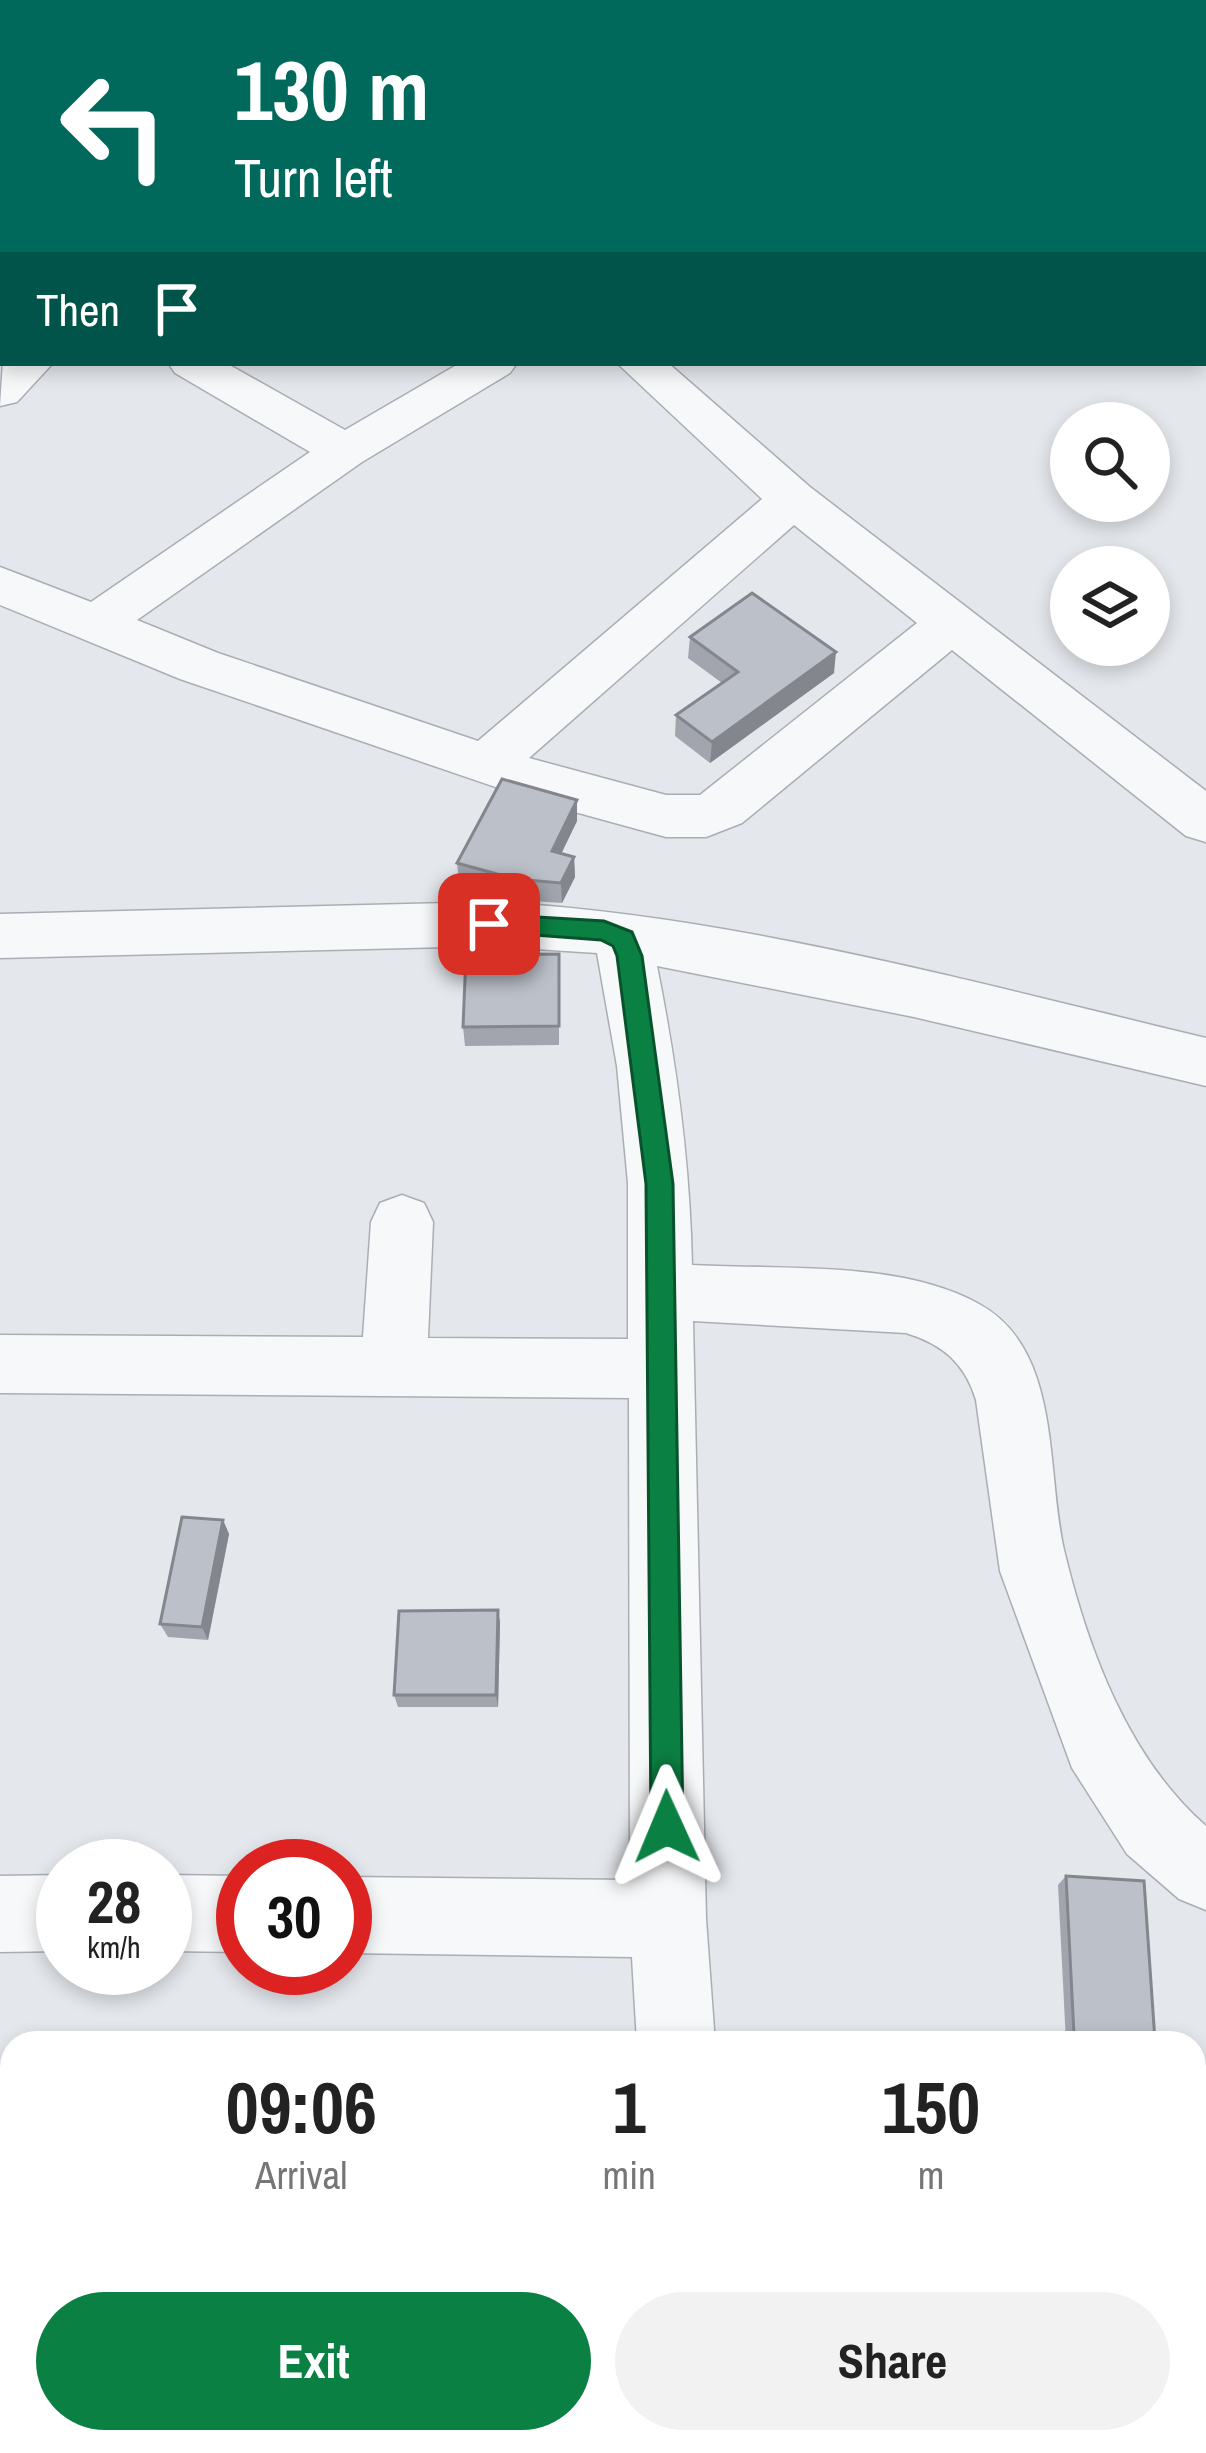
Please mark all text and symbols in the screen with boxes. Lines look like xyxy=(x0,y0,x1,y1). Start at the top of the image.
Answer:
text: 130 m xyxy=(234,33,429,146)
icon: left xyxy=(36,48,192,204)
text: Turn left xyxy=(234,141,393,214)
icon: arrive xyxy=(144,276,210,342)
text: Then xyxy=(36,279,120,340)
map controls xyxy=(1050,402,1170,666)
button: search xyxy=(1050,402,1170,522)
button: layers xyxy=(1050,546,1170,666)
pin xyxy=(438,873,540,975)
icon: arrive xyxy=(456,891,522,957)
position arrow xyxy=(604,1764,730,1890)
speed limit sign: 30 xyxy=(216,1839,372,1995)
text: 28 xyxy=(87,1861,141,1942)
text: km/h xyxy=(87,1927,141,1967)
text: 09:06 xyxy=(226,2058,377,2155)
text: 1 xyxy=(613,2058,646,2155)
text: 150 xyxy=(882,2058,980,2155)
text: Arrival xyxy=(255,2149,347,2201)
text: min xyxy=(603,2149,656,2201)
text: m xyxy=(918,2149,944,2201)
button: Exit xyxy=(36,2292,591,2430)
button: Share xyxy=(615,2292,1170,2430)

